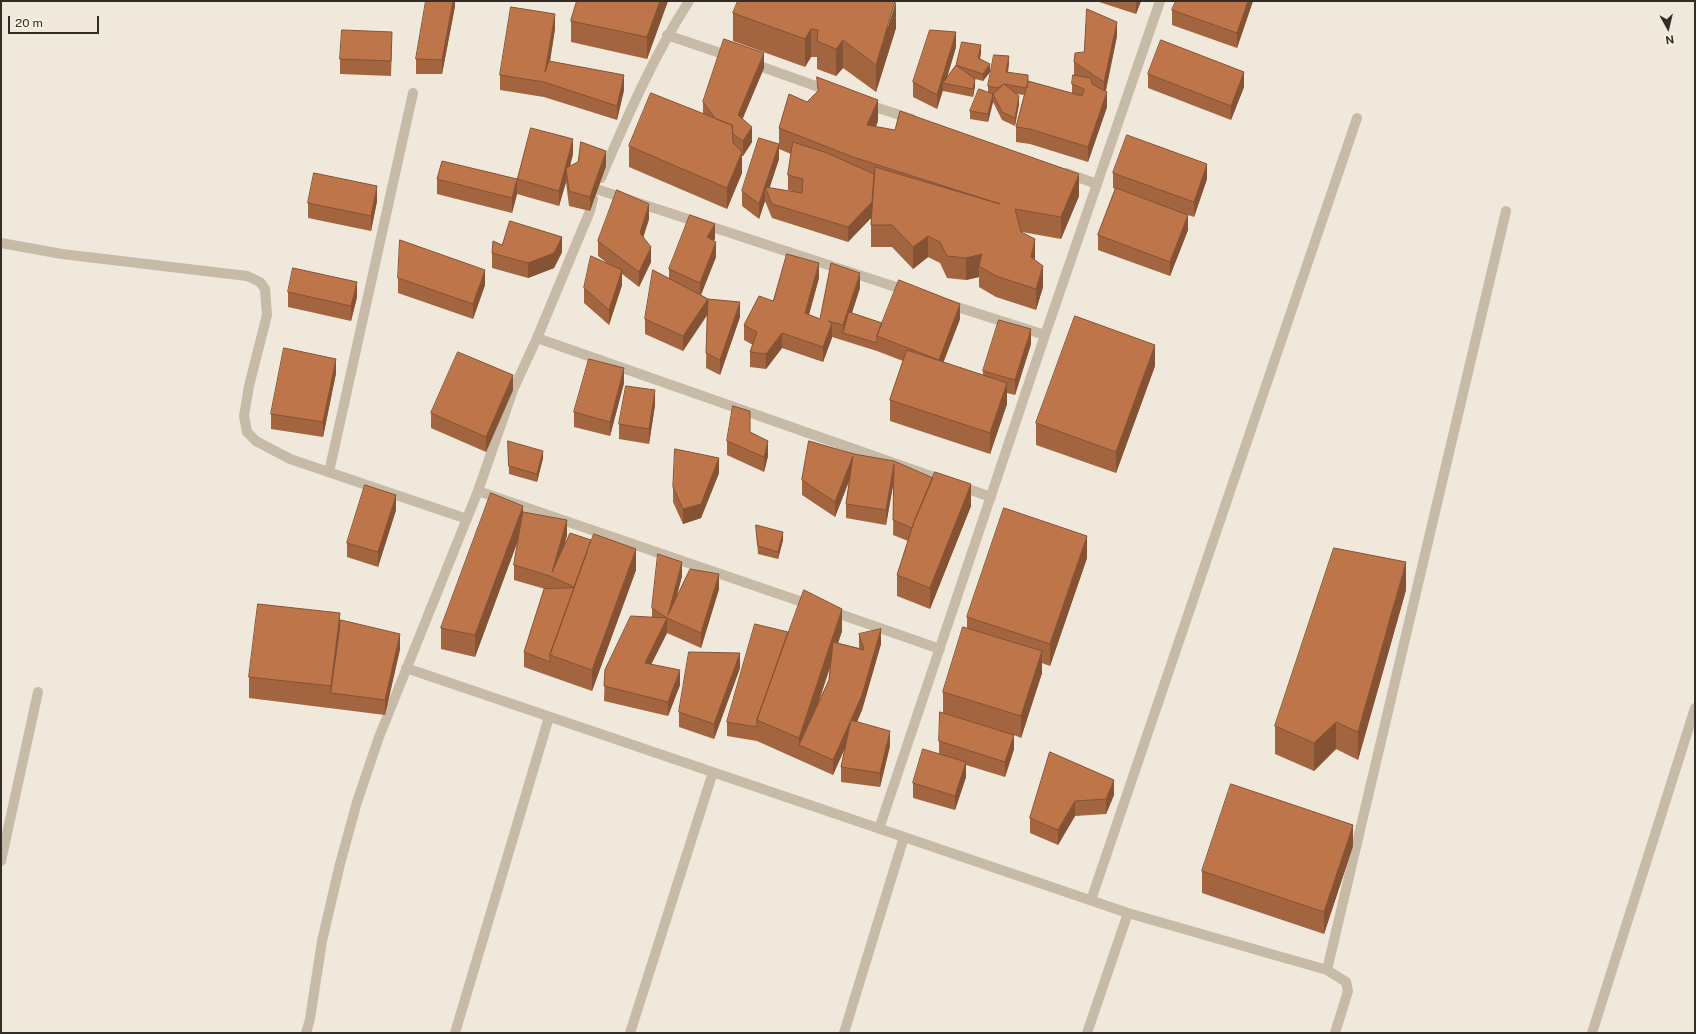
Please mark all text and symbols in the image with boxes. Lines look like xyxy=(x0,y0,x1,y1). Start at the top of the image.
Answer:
scale bar xyxy=(10,8,101,34)
north arrow xyxy=(1648,8,1688,48)
text: 20 m xyxy=(15,16,43,30)
text: N xyxy=(1665,33,1675,46)

